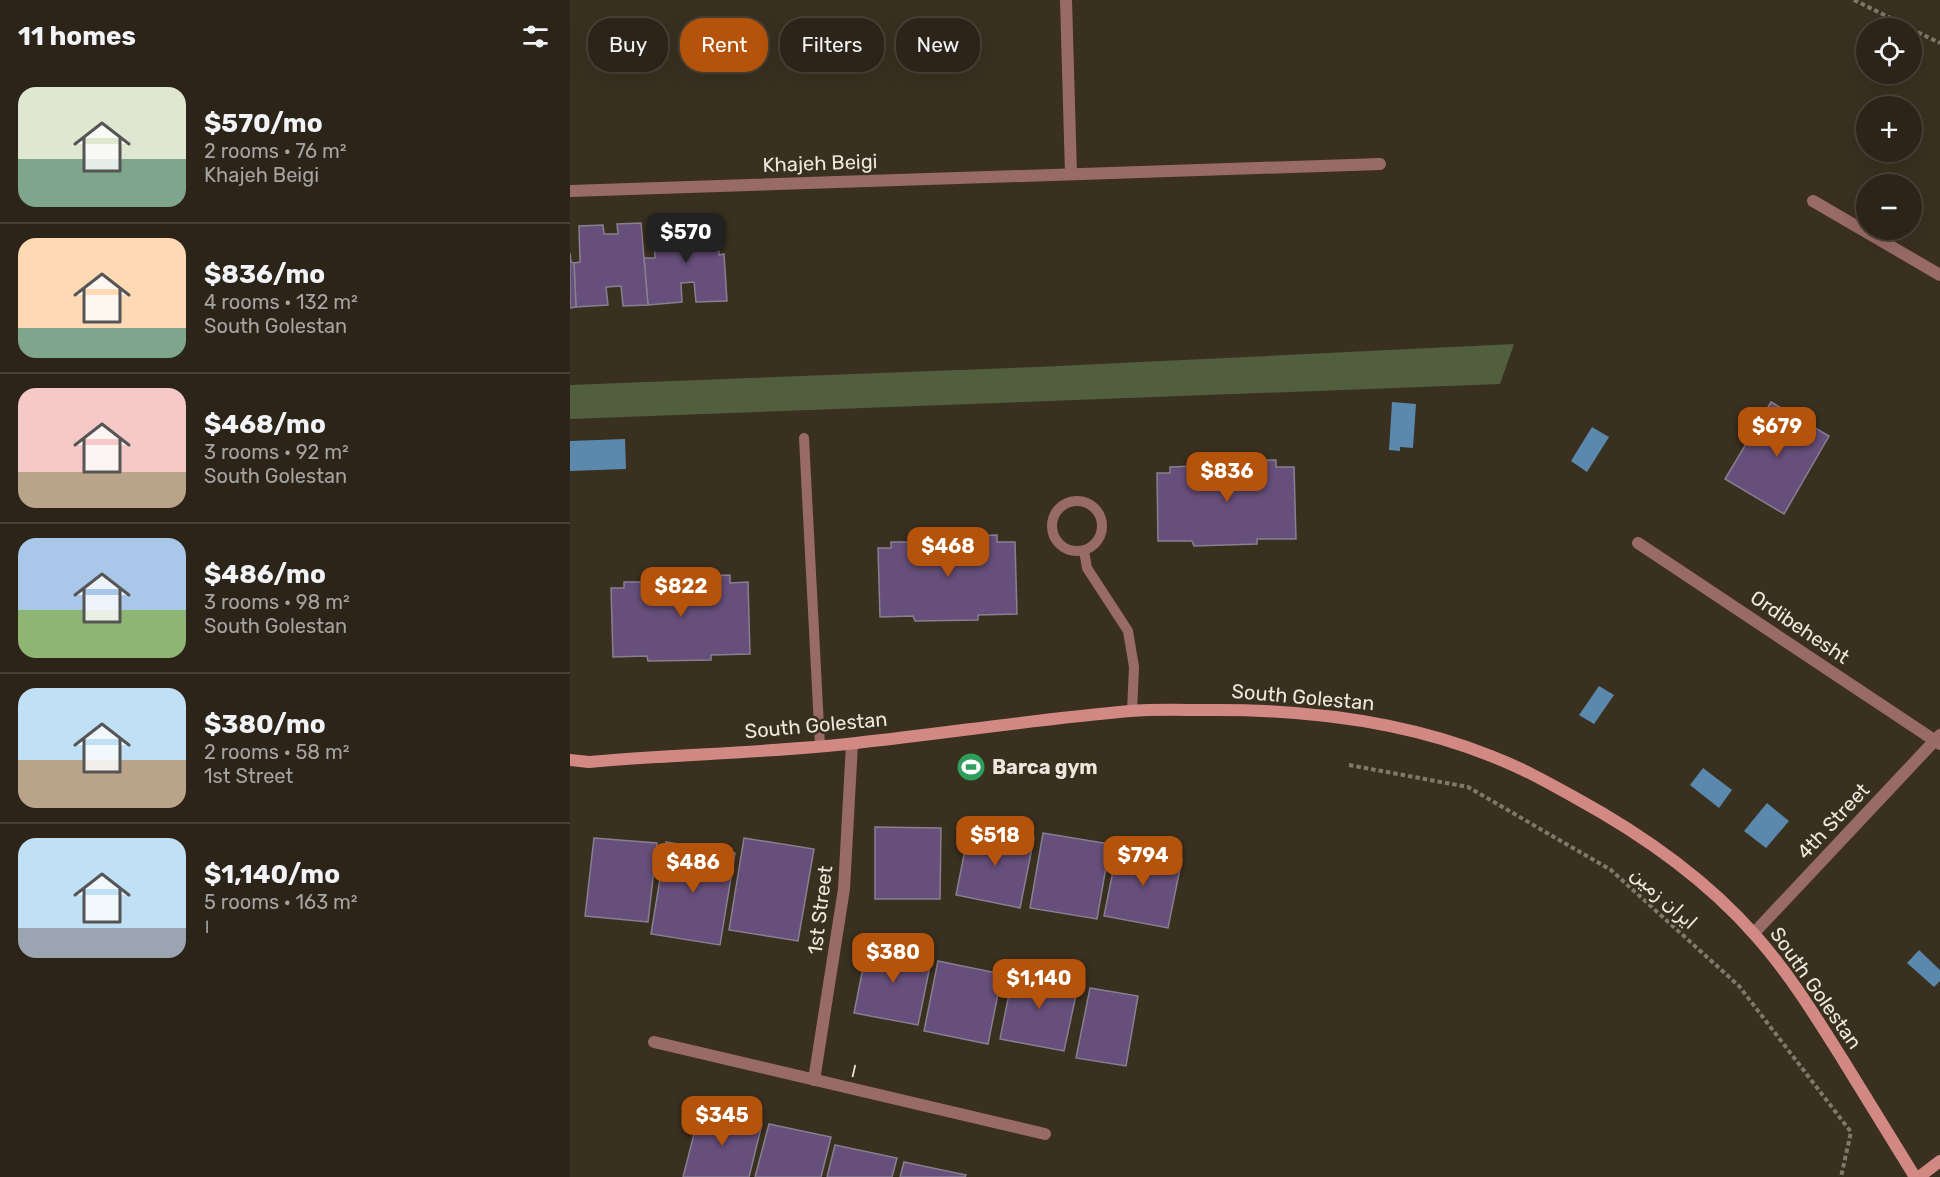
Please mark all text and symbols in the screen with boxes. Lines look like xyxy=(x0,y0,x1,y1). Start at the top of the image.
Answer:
chip: Buy xyxy=(588,18,668,72)
chip: Rent xyxy=(680,18,768,72)
chip: Filters xyxy=(780,18,884,72)
chip: New xyxy=(896,18,980,72)
map controls xyxy=(1856,18,1922,240)
button: locate xyxy=(1856,18,1922,84)
icon: filters xyxy=(519,20,552,53)
text: 11 homes xyxy=(18,21,136,52)
button: + xyxy=(1856,96,1922,162)
text: $570/mo xyxy=(204,108,323,139)
icon: home xyxy=(66,111,138,183)
text: 2 rooms · 76 m² xyxy=(204,139,347,163)
street label: Khajeh Beigi xyxy=(762,149,878,177)
text: Khajeh Beigi xyxy=(204,163,319,187)
button: − xyxy=(1856,174,1922,240)
pin: $570 xyxy=(650,213,722,264)
text: $570 xyxy=(660,220,712,244)
text: $836/mo xyxy=(204,259,325,290)
icon: home xyxy=(66,262,138,334)
text: 4 rooms · 132 m² xyxy=(204,290,358,314)
text: South Golestan xyxy=(204,314,347,338)
pin: $679 xyxy=(1741,407,1813,458)
text: $468/mo xyxy=(204,409,326,440)
icon: home xyxy=(66,412,138,484)
text: $679 xyxy=(1752,414,1802,438)
text: 3 rooms · 92 m² xyxy=(204,440,349,464)
pin: $836 xyxy=(1191,452,1263,503)
text: $836 xyxy=(1200,459,1254,483)
text: South Golestan xyxy=(204,464,347,488)
pin: $468 xyxy=(912,527,984,578)
text: $468 xyxy=(921,534,975,558)
text: $486/mo xyxy=(204,559,326,590)
icon: home xyxy=(66,562,138,634)
pin: $822 xyxy=(645,567,717,618)
text: $822 xyxy=(655,574,707,598)
street label: Ordibehesht xyxy=(1746,585,1854,669)
text: 3 rooms · 98 m² xyxy=(204,590,350,614)
text: South Golestan xyxy=(204,614,347,638)
street label: South Golestan xyxy=(1231,679,1375,715)
street label: South Golestan xyxy=(744,707,888,743)
text: $380/mo xyxy=(204,709,326,740)
icon: home xyxy=(66,712,138,784)
text: 2 rooms · 58 m² xyxy=(204,740,350,764)
sports icon: Barca gym xyxy=(955,751,987,783)
place label: Barca gym xyxy=(992,755,1098,779)
text: 1st Street xyxy=(204,764,293,788)
street label: 4th Street xyxy=(1792,778,1874,864)
pin: $518 xyxy=(959,816,1031,867)
text: $518 xyxy=(970,823,1020,847)
pin: $794 xyxy=(1107,836,1179,887)
pin: $486 xyxy=(657,843,729,894)
text: $794 xyxy=(1117,843,1169,867)
text: $486 xyxy=(666,850,720,874)
text: $1,140/mo xyxy=(204,859,340,890)
icon: home xyxy=(66,862,138,934)
street label: ایران زمین xyxy=(1626,862,1702,934)
street label: 1st Street xyxy=(803,864,837,956)
text: 5 rooms · 163 m² xyxy=(204,890,358,914)
text: ۱ xyxy=(204,914,210,938)
street label: South Golestan xyxy=(1765,922,1867,1054)
pin: $380 xyxy=(857,933,929,984)
text: $380 xyxy=(866,940,920,964)
pin: $1,140 xyxy=(990,959,1088,1010)
text: $1,140 xyxy=(1007,966,1071,990)
street label: ۱ xyxy=(848,1058,860,1082)
pin: $345 xyxy=(686,1096,758,1147)
text: $345 xyxy=(695,1103,749,1127)

